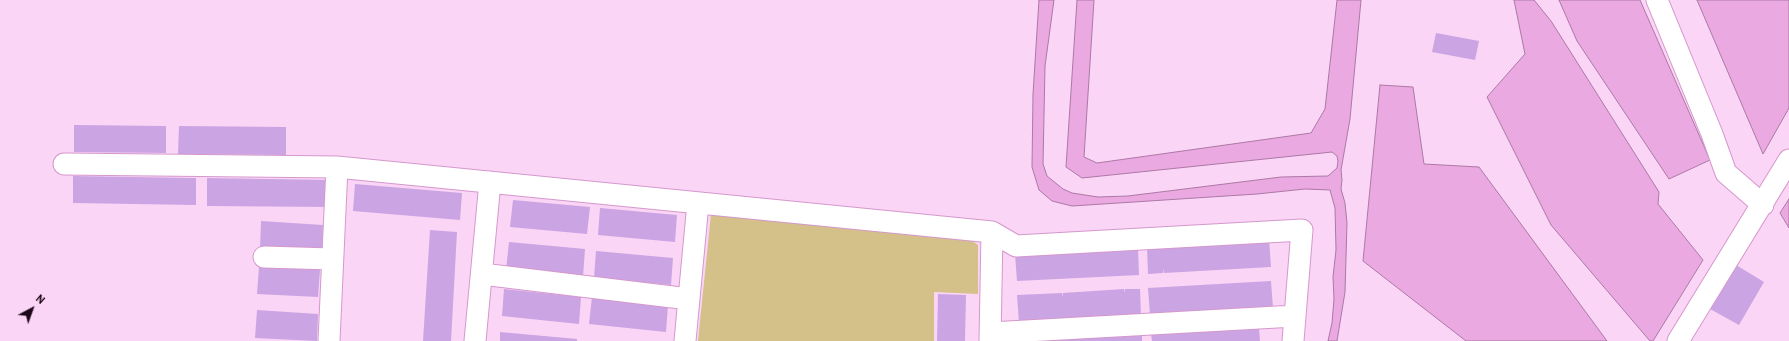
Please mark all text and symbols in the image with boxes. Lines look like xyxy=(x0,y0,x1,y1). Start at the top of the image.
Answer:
north arrow xyxy=(12,289,52,329)
text: N xyxy=(32,292,47,308)

